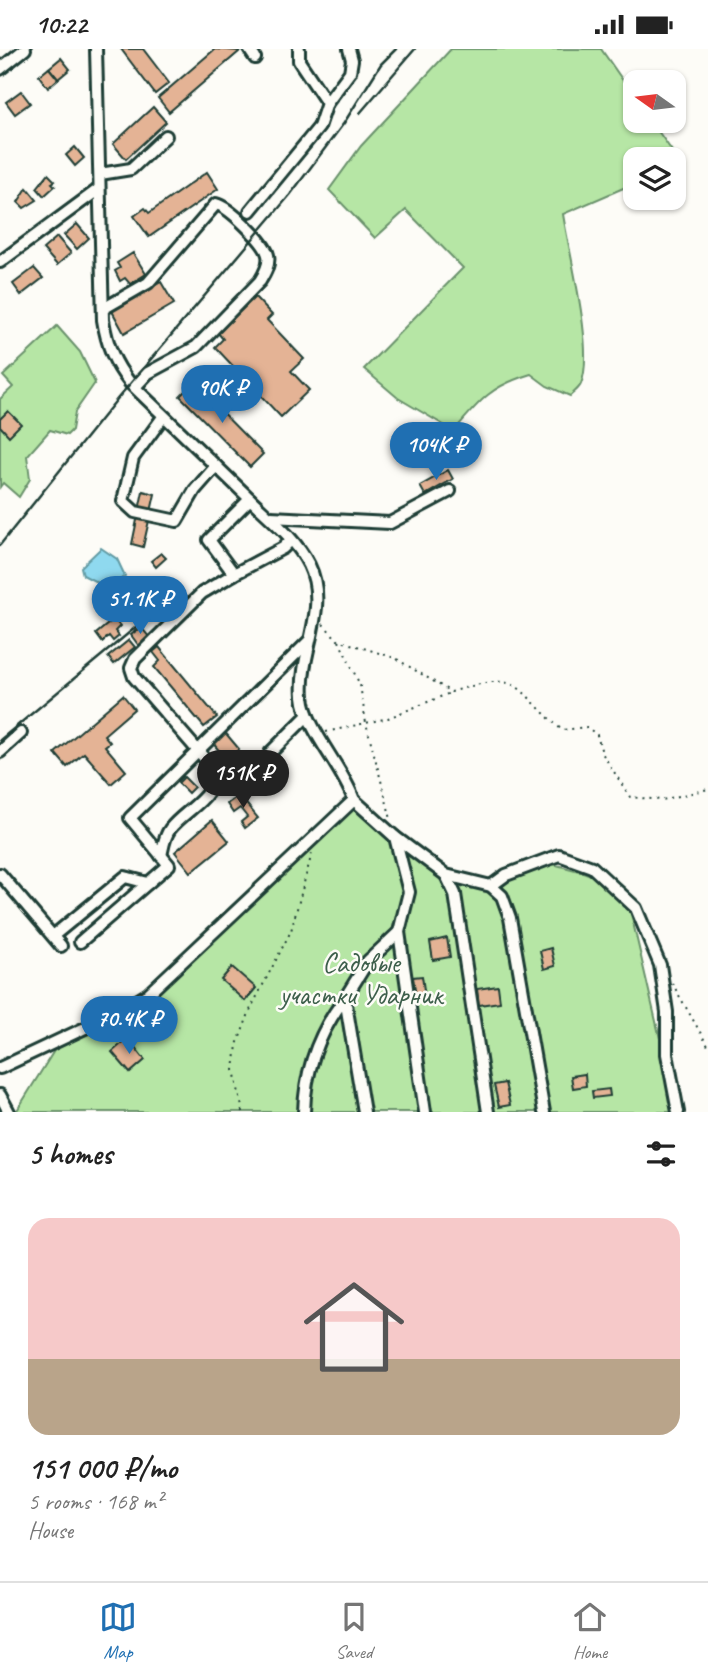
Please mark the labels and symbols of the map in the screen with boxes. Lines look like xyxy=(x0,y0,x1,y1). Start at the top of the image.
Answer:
north arrow xyxy=(623,70,686,133)
pin: 90K ₽ xyxy=(173,365,271,425)
pin: 104K ₽ xyxy=(379,423,493,482)
pin: 51.1K ₽ xyxy=(75,577,205,636)
pin: 151K ₽ xyxy=(186,751,300,810)
park label: Садовые участки Ударник xyxy=(278,945,445,1012)
pin: 70.4K ₽ xyxy=(64,997,194,1056)

